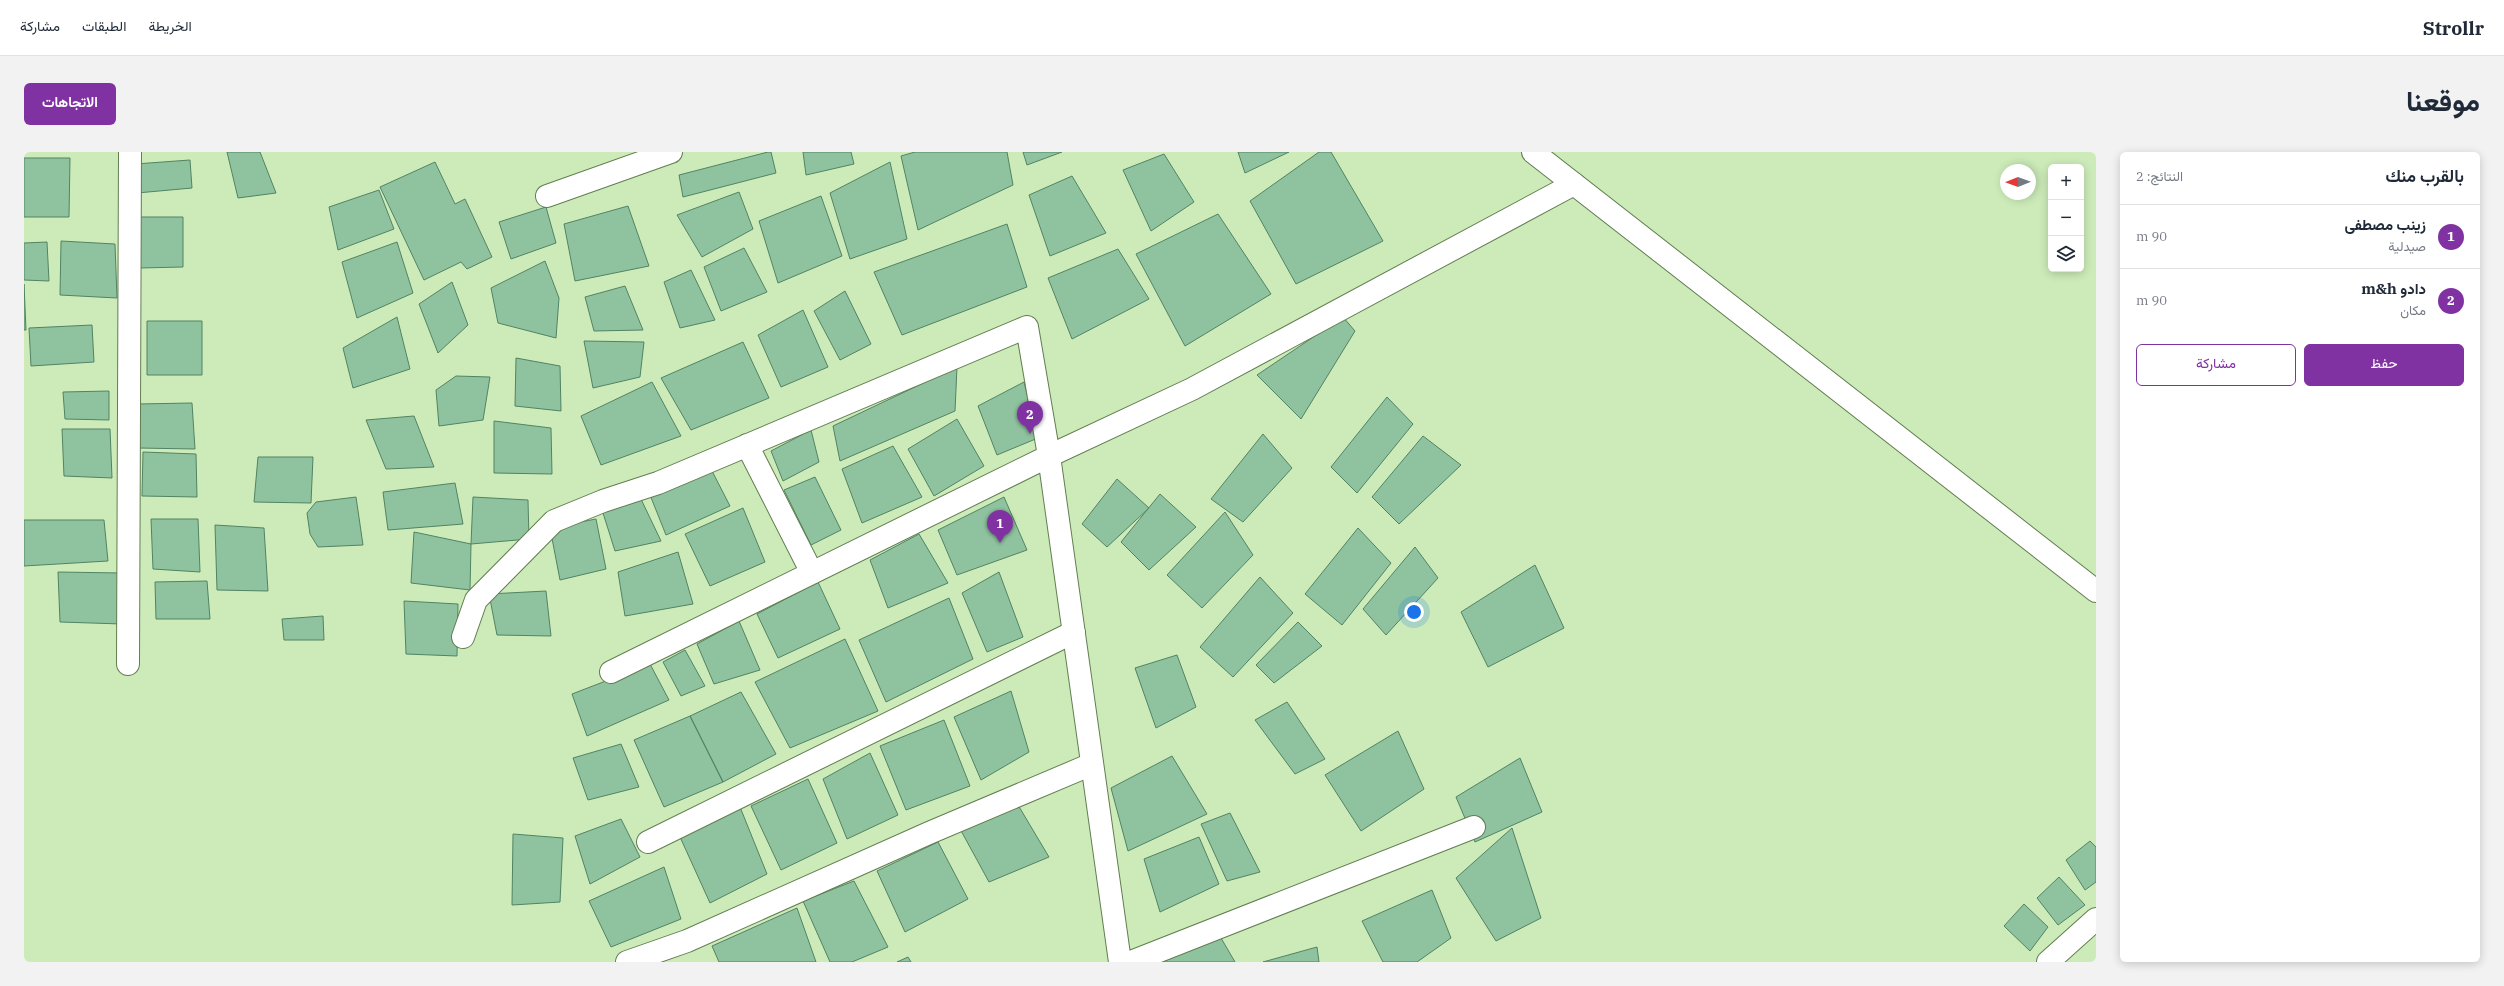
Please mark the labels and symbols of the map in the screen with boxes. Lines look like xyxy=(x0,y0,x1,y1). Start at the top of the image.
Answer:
north arrow xyxy=(2000,164,2036,200)
pin: 2 xyxy=(1017,401,1043,434)
pin: 1 xyxy=(987,510,1013,543)
your location xyxy=(1404,602,1424,622)

